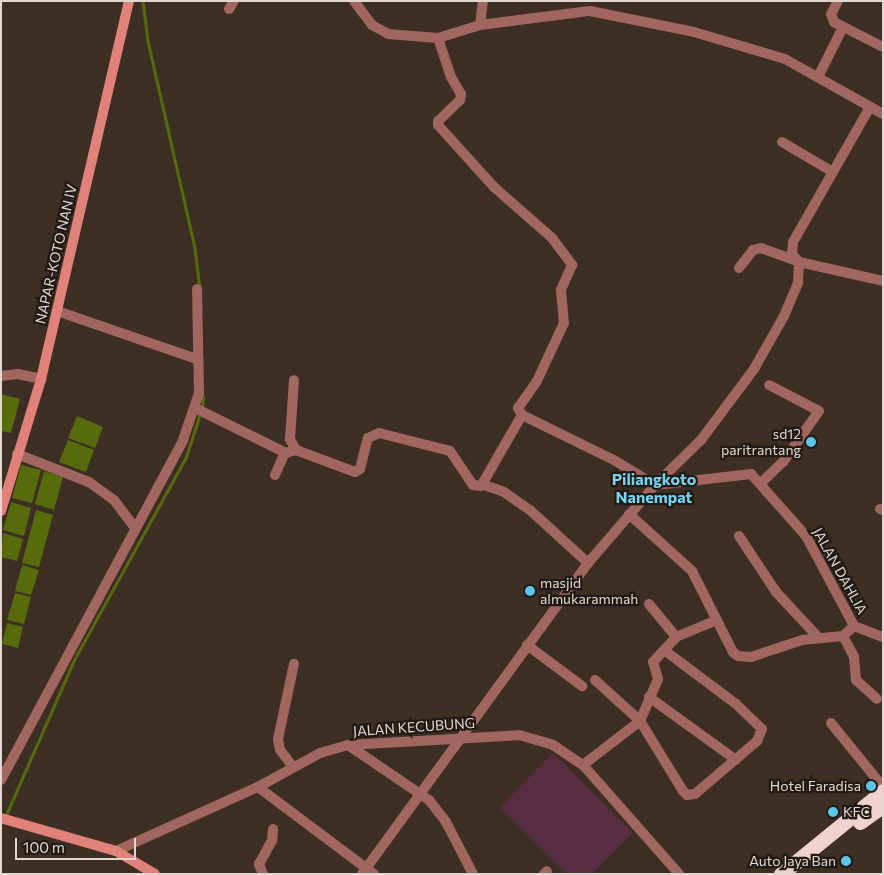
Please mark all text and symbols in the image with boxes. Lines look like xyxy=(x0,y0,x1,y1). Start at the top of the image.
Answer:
street label: NAPAR-KOTO NAN IV xyxy=(32,183,80,325)
place label: sd12 paritrantang xyxy=(721,426,801,458)
marker: sd12 paritrantang xyxy=(805,436,817,448)
district label: Piliangkoto Nanempat xyxy=(612,469,696,507)
street label: JALAN DAHLIA xyxy=(809,525,871,617)
place label: masjid almukarammah xyxy=(540,575,638,608)
marker: masjid almukarammah xyxy=(524,585,536,597)
street label: JALAN KECUBUNG xyxy=(352,714,476,740)
place label: Hotel Faradisa xyxy=(770,778,861,794)
marker: Hotel Faradisa xyxy=(865,780,877,792)
place label: KFC xyxy=(843,804,870,820)
marker: KFC xyxy=(827,806,839,818)
scale bar xyxy=(18,828,139,860)
text: 100 m xyxy=(23,838,65,856)
place label: Auto Jaya Ban xyxy=(749,853,836,869)
marker: Auto Jaya Ban xyxy=(840,855,852,867)

